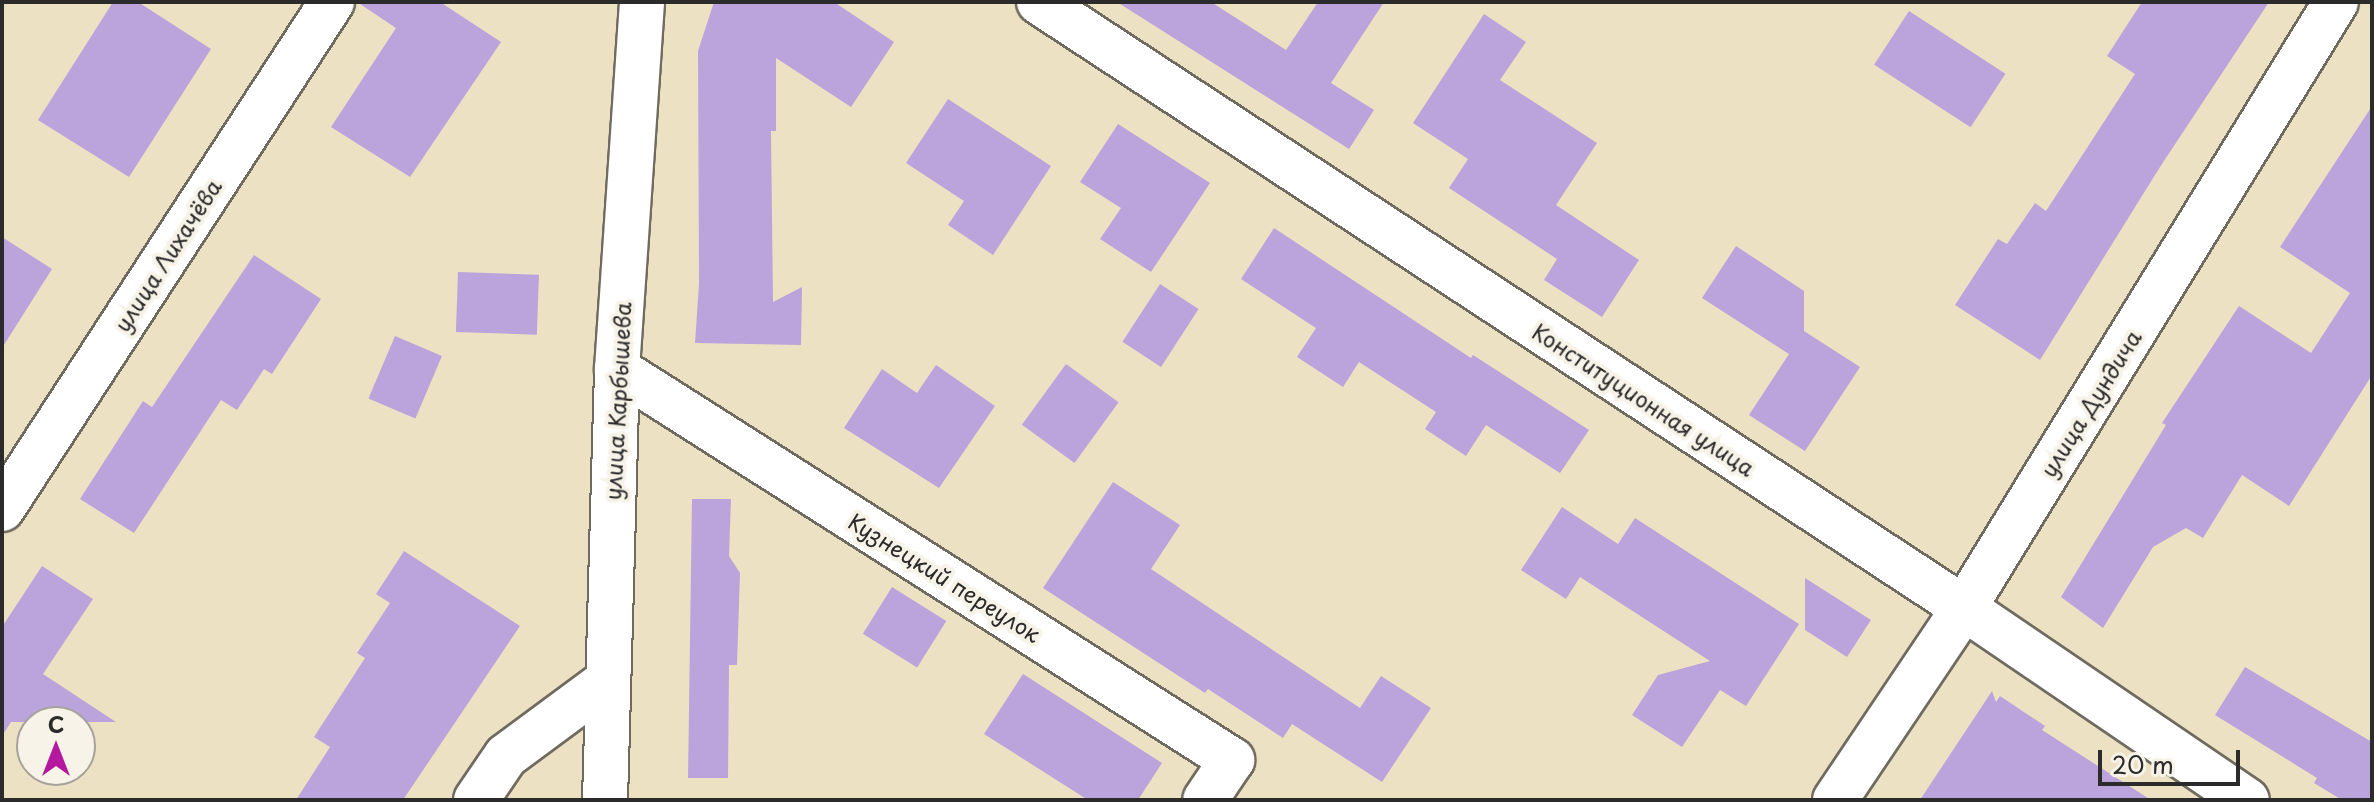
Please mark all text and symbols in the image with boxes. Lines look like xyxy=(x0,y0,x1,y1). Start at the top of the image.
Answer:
street label: улица Лихачёва xyxy=(107,173,227,337)
street label: улица Карбышева xyxy=(599,301,635,501)
street label: Конституционная улица xyxy=(1528,317,1760,481)
street label: улица Дундича xyxy=(2034,324,2146,482)
street label: Кузнецкий переулок xyxy=(844,507,1046,647)
north arrow xyxy=(16,706,96,786)
text: С xyxy=(48,707,64,740)
scale bar xyxy=(2102,734,2244,784)
text: 20 m xyxy=(2112,746,2174,782)

